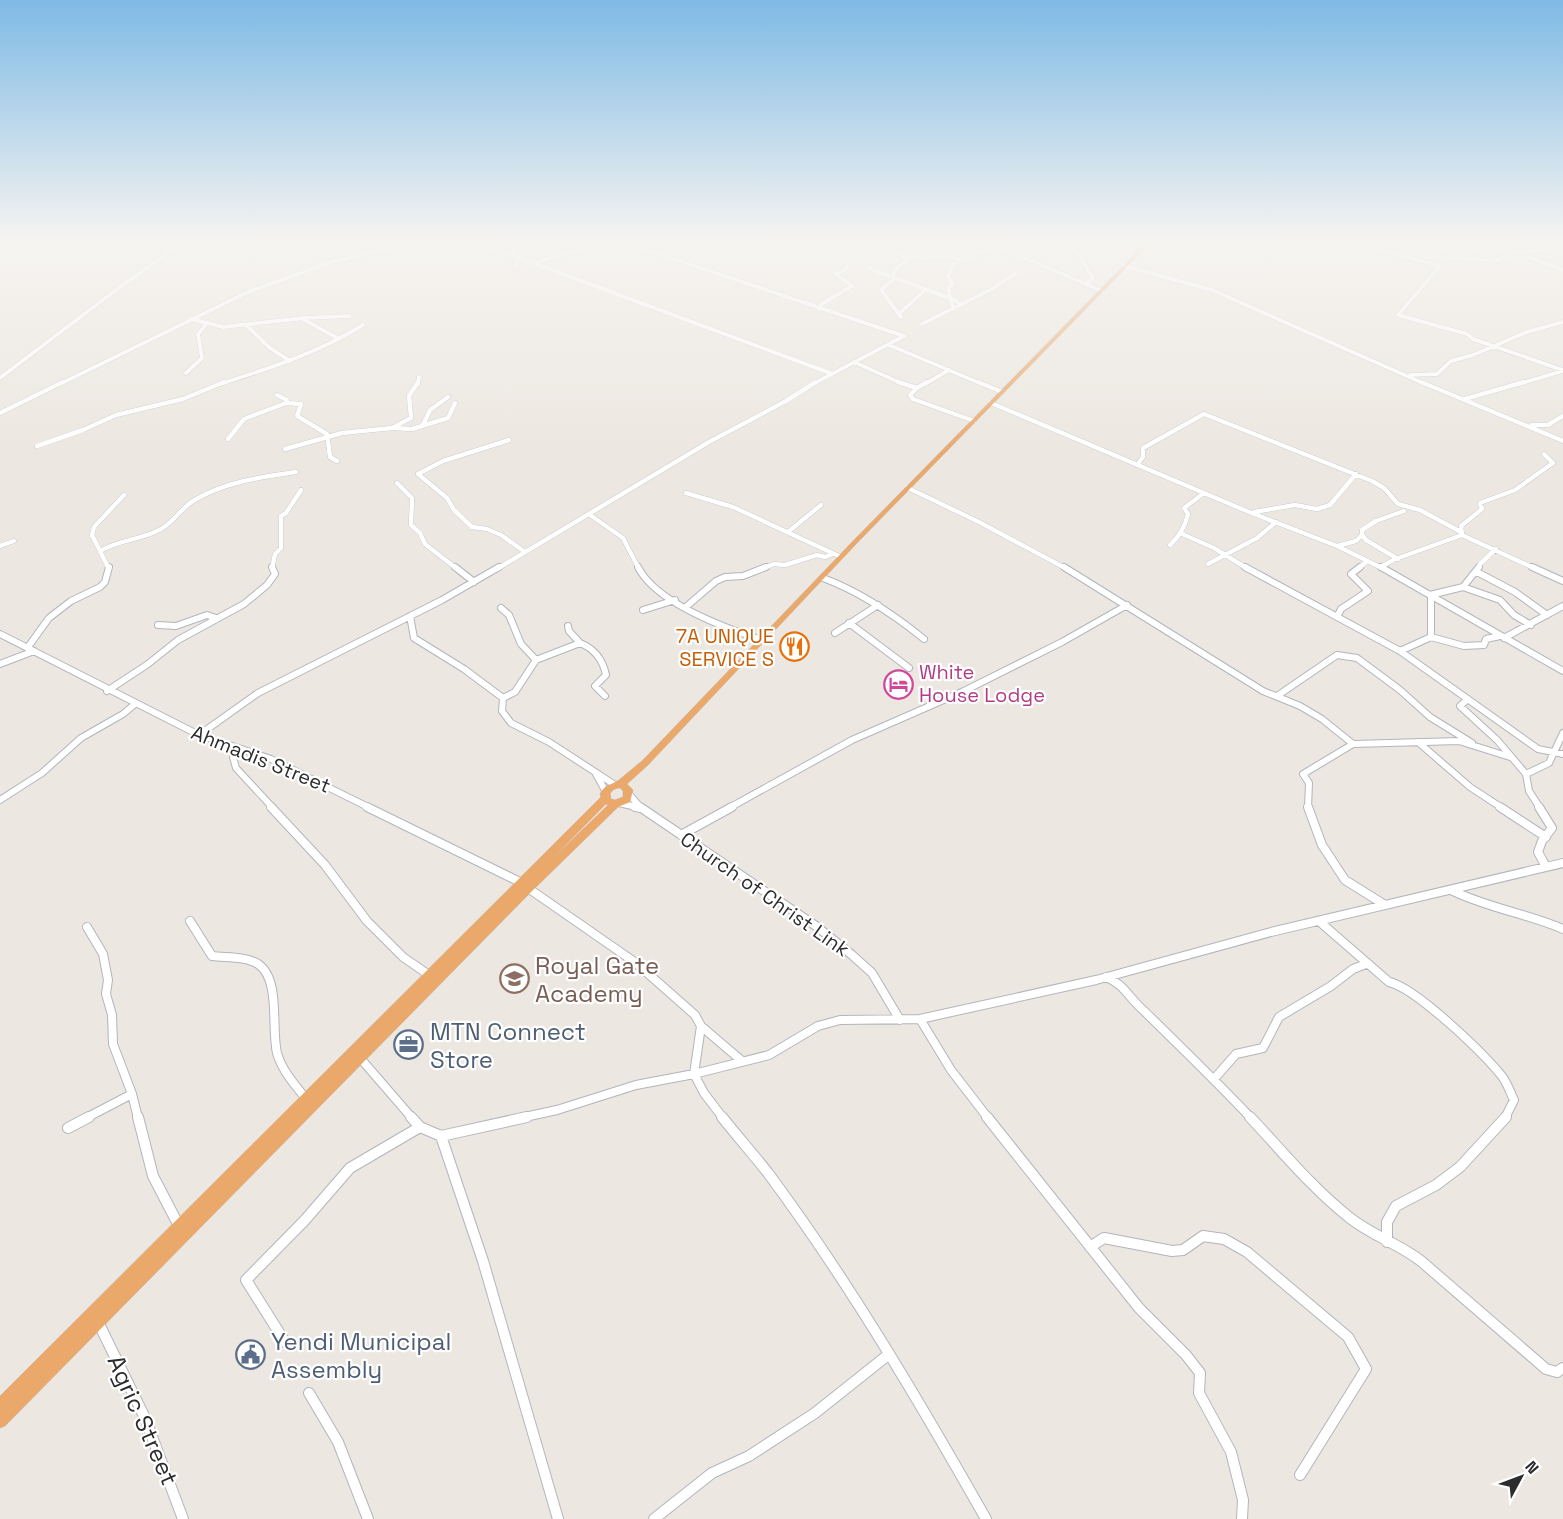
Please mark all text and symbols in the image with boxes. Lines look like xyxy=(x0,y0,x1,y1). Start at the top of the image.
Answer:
place label: 7A UNIQUE SERVICE S xyxy=(676,623,774,672)
restaurant icon: 7A UNIQUE SERVICE S xyxy=(779,631,811,663)
place label: White House Lodge xyxy=(919,659,1045,708)
hotel icon: White House Lodge xyxy=(882,668,914,700)
street label: Ahmadis Street xyxy=(188,719,334,799)
street label: Church of Christ Link xyxy=(675,826,855,962)
place label: Royal Gate Academy xyxy=(535,950,659,1009)
school or university icon: Royal Gate Academy xyxy=(498,963,530,995)
place label: MTN Connect Store xyxy=(430,1016,586,1075)
office icon: MTN Connect Store xyxy=(393,1029,425,1061)
place label: Yendi Municipal Assembly xyxy=(271,1326,451,1385)
public building icon: Yendi Municipal Assembly xyxy=(234,1339,266,1371)
street label: Agric Street xyxy=(101,1350,185,1490)
north arrow xyxy=(1491,1447,1551,1507)
text: N xyxy=(1520,1457,1543,1478)

